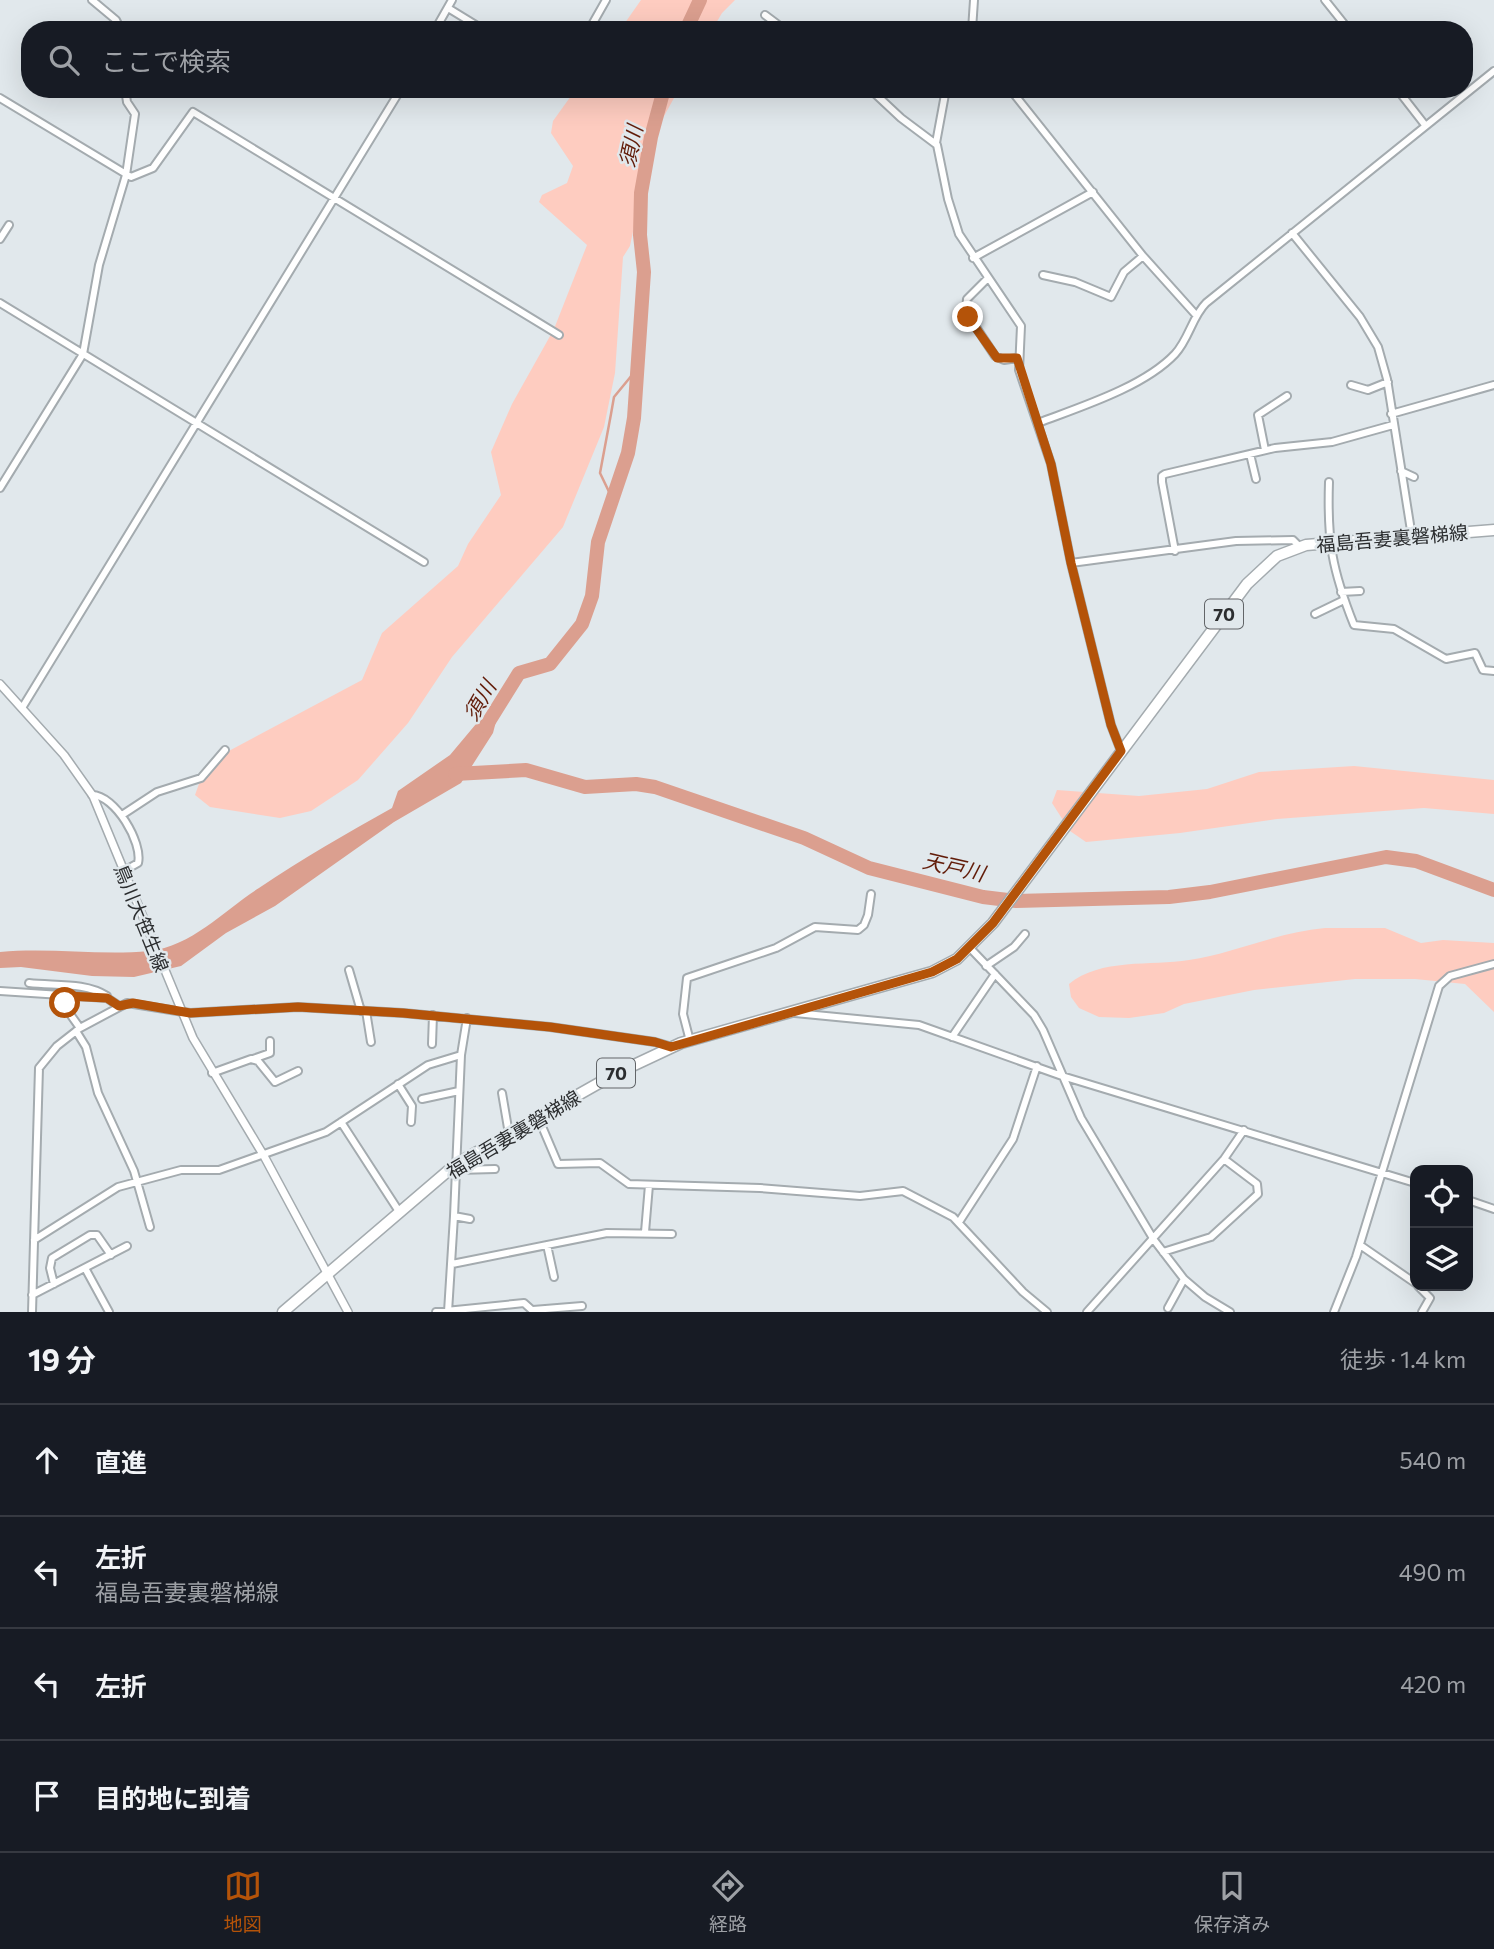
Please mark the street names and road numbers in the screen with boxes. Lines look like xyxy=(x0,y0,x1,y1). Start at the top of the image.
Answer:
street label: 福島吾妻裏磐梯線 xyxy=(1315,520,1469,556)
road number: 70 xyxy=(1205,600,1243,628)
street label: 鳥川大笹生線 xyxy=(110,861,174,975)
road number: 70 xyxy=(597,1058,635,1088)
street label: 福島吾妻裏磐梯線 xyxy=(442,1085,584,1183)

